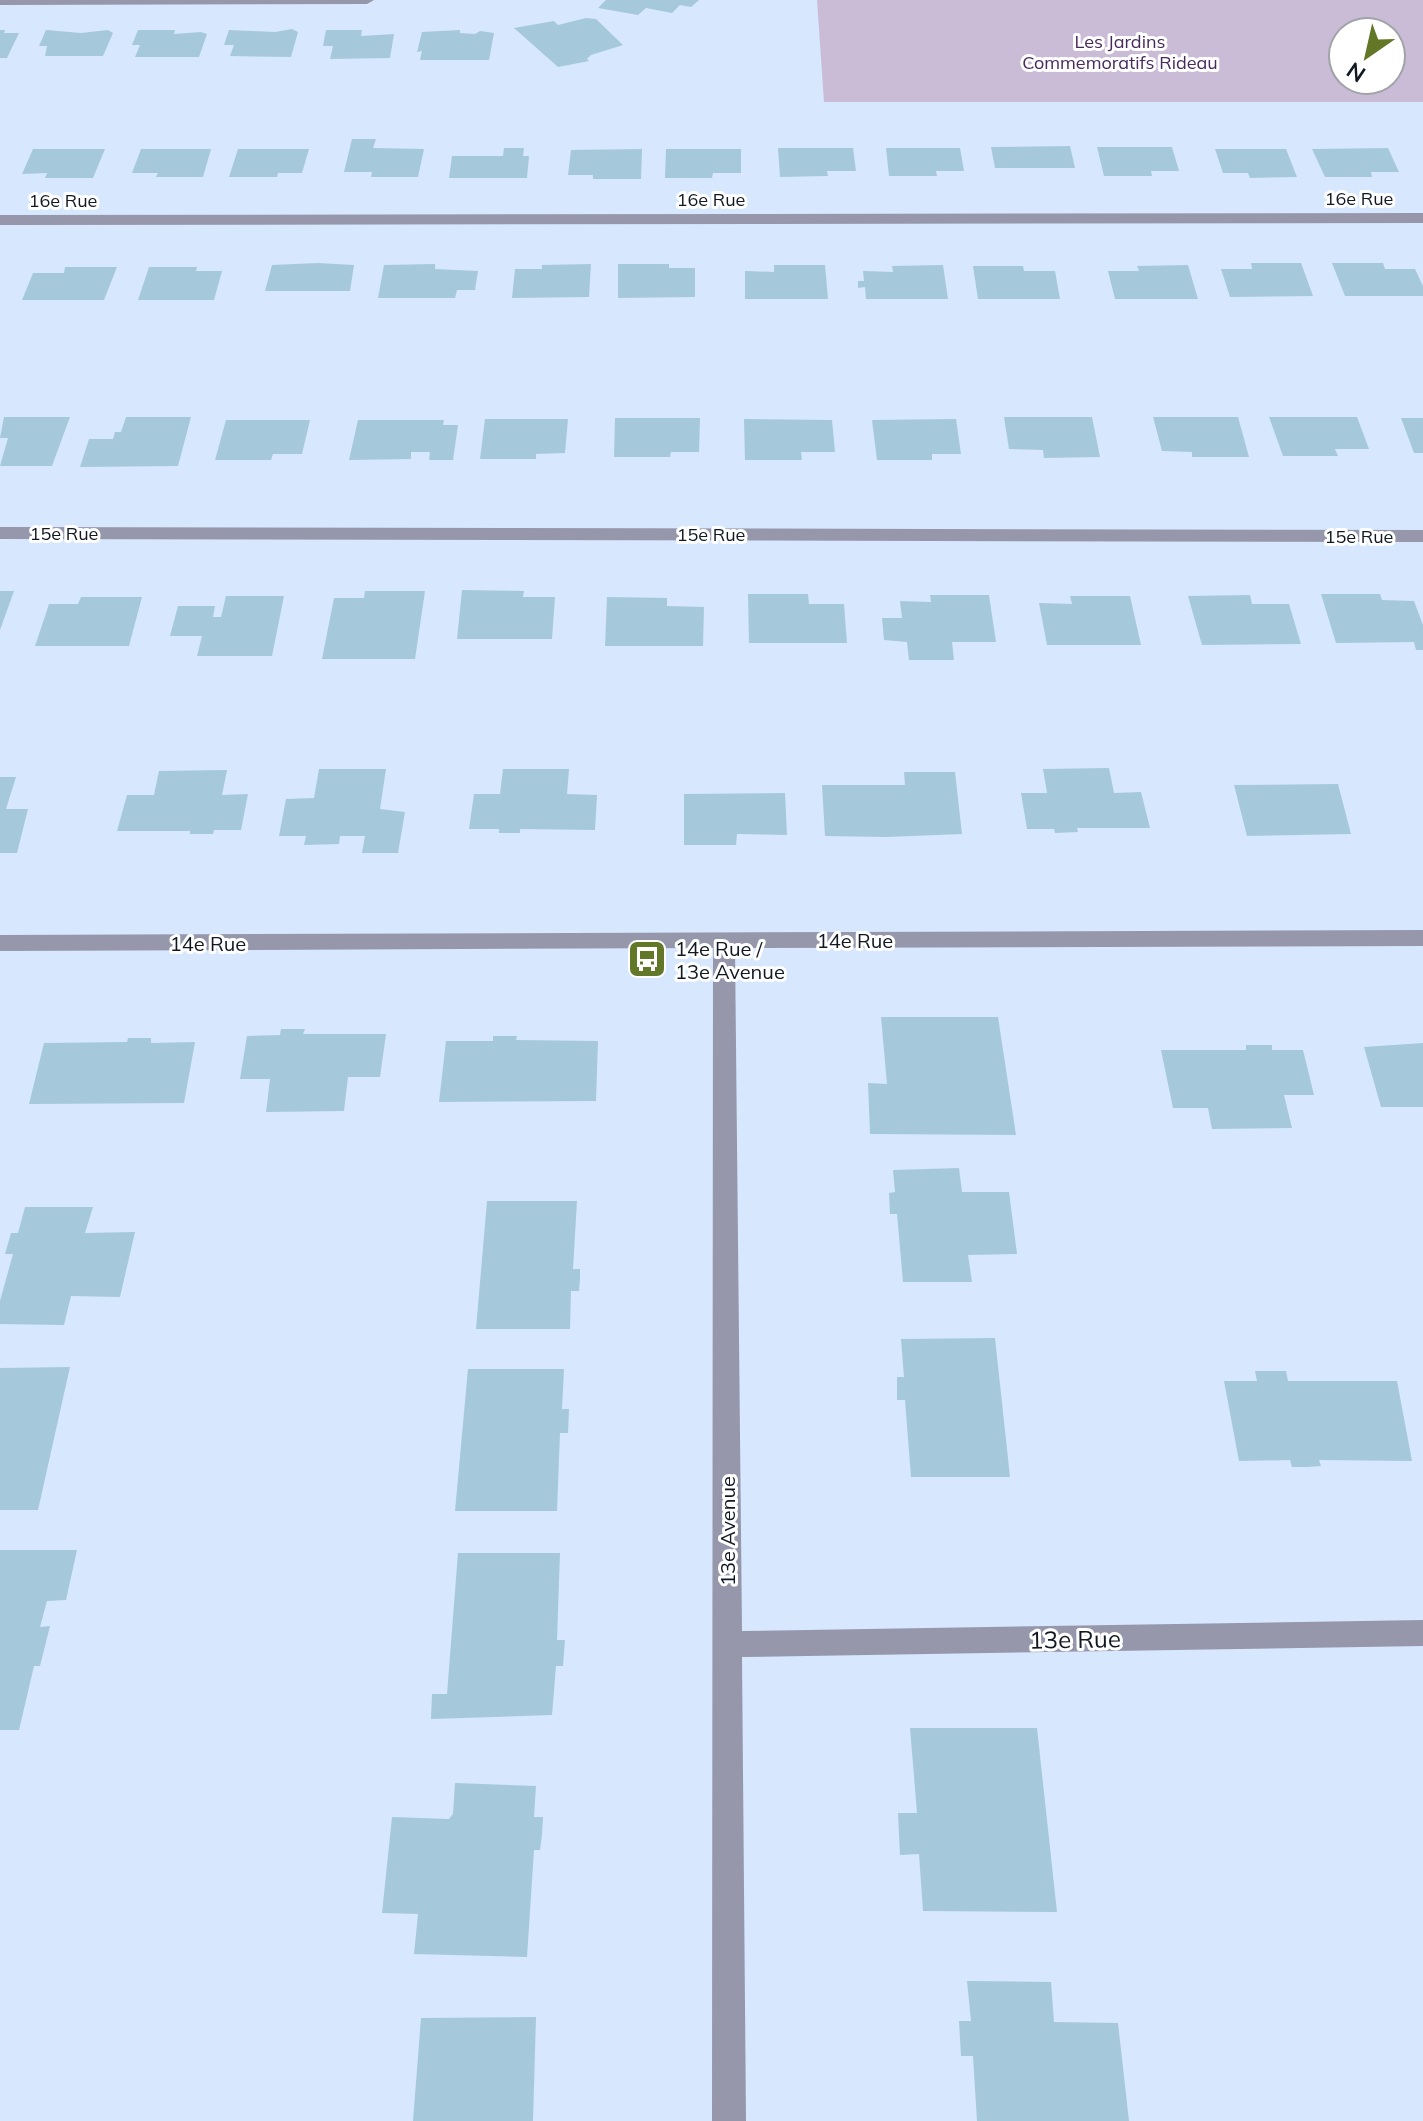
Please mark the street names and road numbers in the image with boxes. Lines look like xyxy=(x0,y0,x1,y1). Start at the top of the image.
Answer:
street label: 16e Rue xyxy=(1325,187,1393,210)
street label: 16e Rue xyxy=(677,188,745,211)
street label: 16e Rue xyxy=(29,189,97,212)
street label: 15e Rue xyxy=(30,522,98,545)
street label: 15e Rue xyxy=(677,523,745,546)
street label: 15e Rue xyxy=(1325,525,1393,548)
street label: 14e Rue xyxy=(817,928,893,953)
street label: 14e Rue xyxy=(170,931,246,956)
street label: 13e Avenue xyxy=(715,1476,740,1586)
street label: 13e Rue xyxy=(1029,1623,1121,1655)

